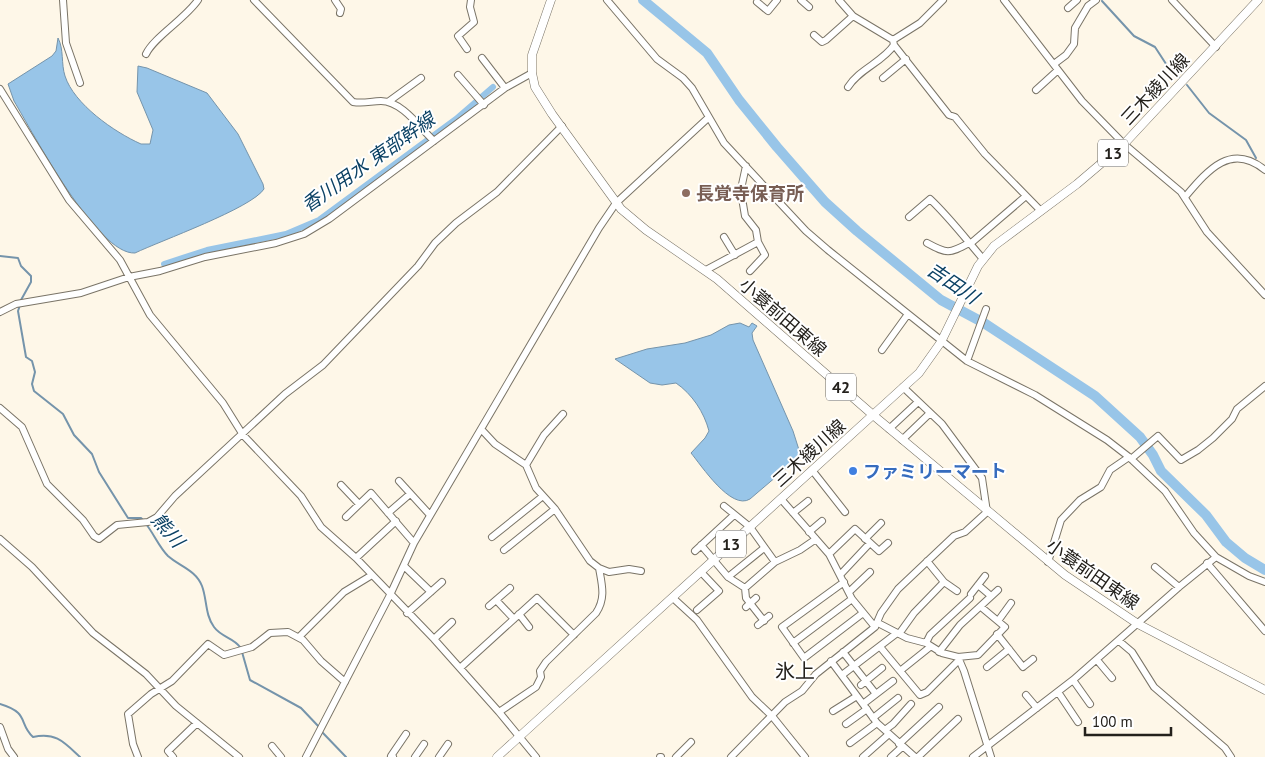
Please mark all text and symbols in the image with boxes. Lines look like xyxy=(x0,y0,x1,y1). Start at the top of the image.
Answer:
street label: 三木綾川線 xyxy=(1116,48,1194,130)
water label: 香川用水 東部幹線 xyxy=(297,106,441,217)
road number: 13 xyxy=(1098,140,1128,167)
place label: 長覚寺保育所 xyxy=(696,182,804,205)
marker: 長覚寺保育所 xyxy=(680,187,692,199)
water label: 吉田川 xyxy=(923,257,985,310)
street label: 小蓑前田東線 xyxy=(735,273,831,361)
road number: 42 xyxy=(826,374,856,401)
street label: 三木綾川線 xyxy=(768,414,850,492)
place label: ファミリーマート xyxy=(863,460,1007,483)
marker: ファミリーマート xyxy=(847,465,859,477)
water label: 熊川 xyxy=(146,508,191,554)
road number: 13 xyxy=(716,530,746,558)
street label: 小蓑前田東線 xyxy=(1042,534,1144,614)
district label: 氷上 xyxy=(775,658,815,684)
scale bar xyxy=(1085,704,1171,736)
text: 100 m xyxy=(1092,712,1133,731)

